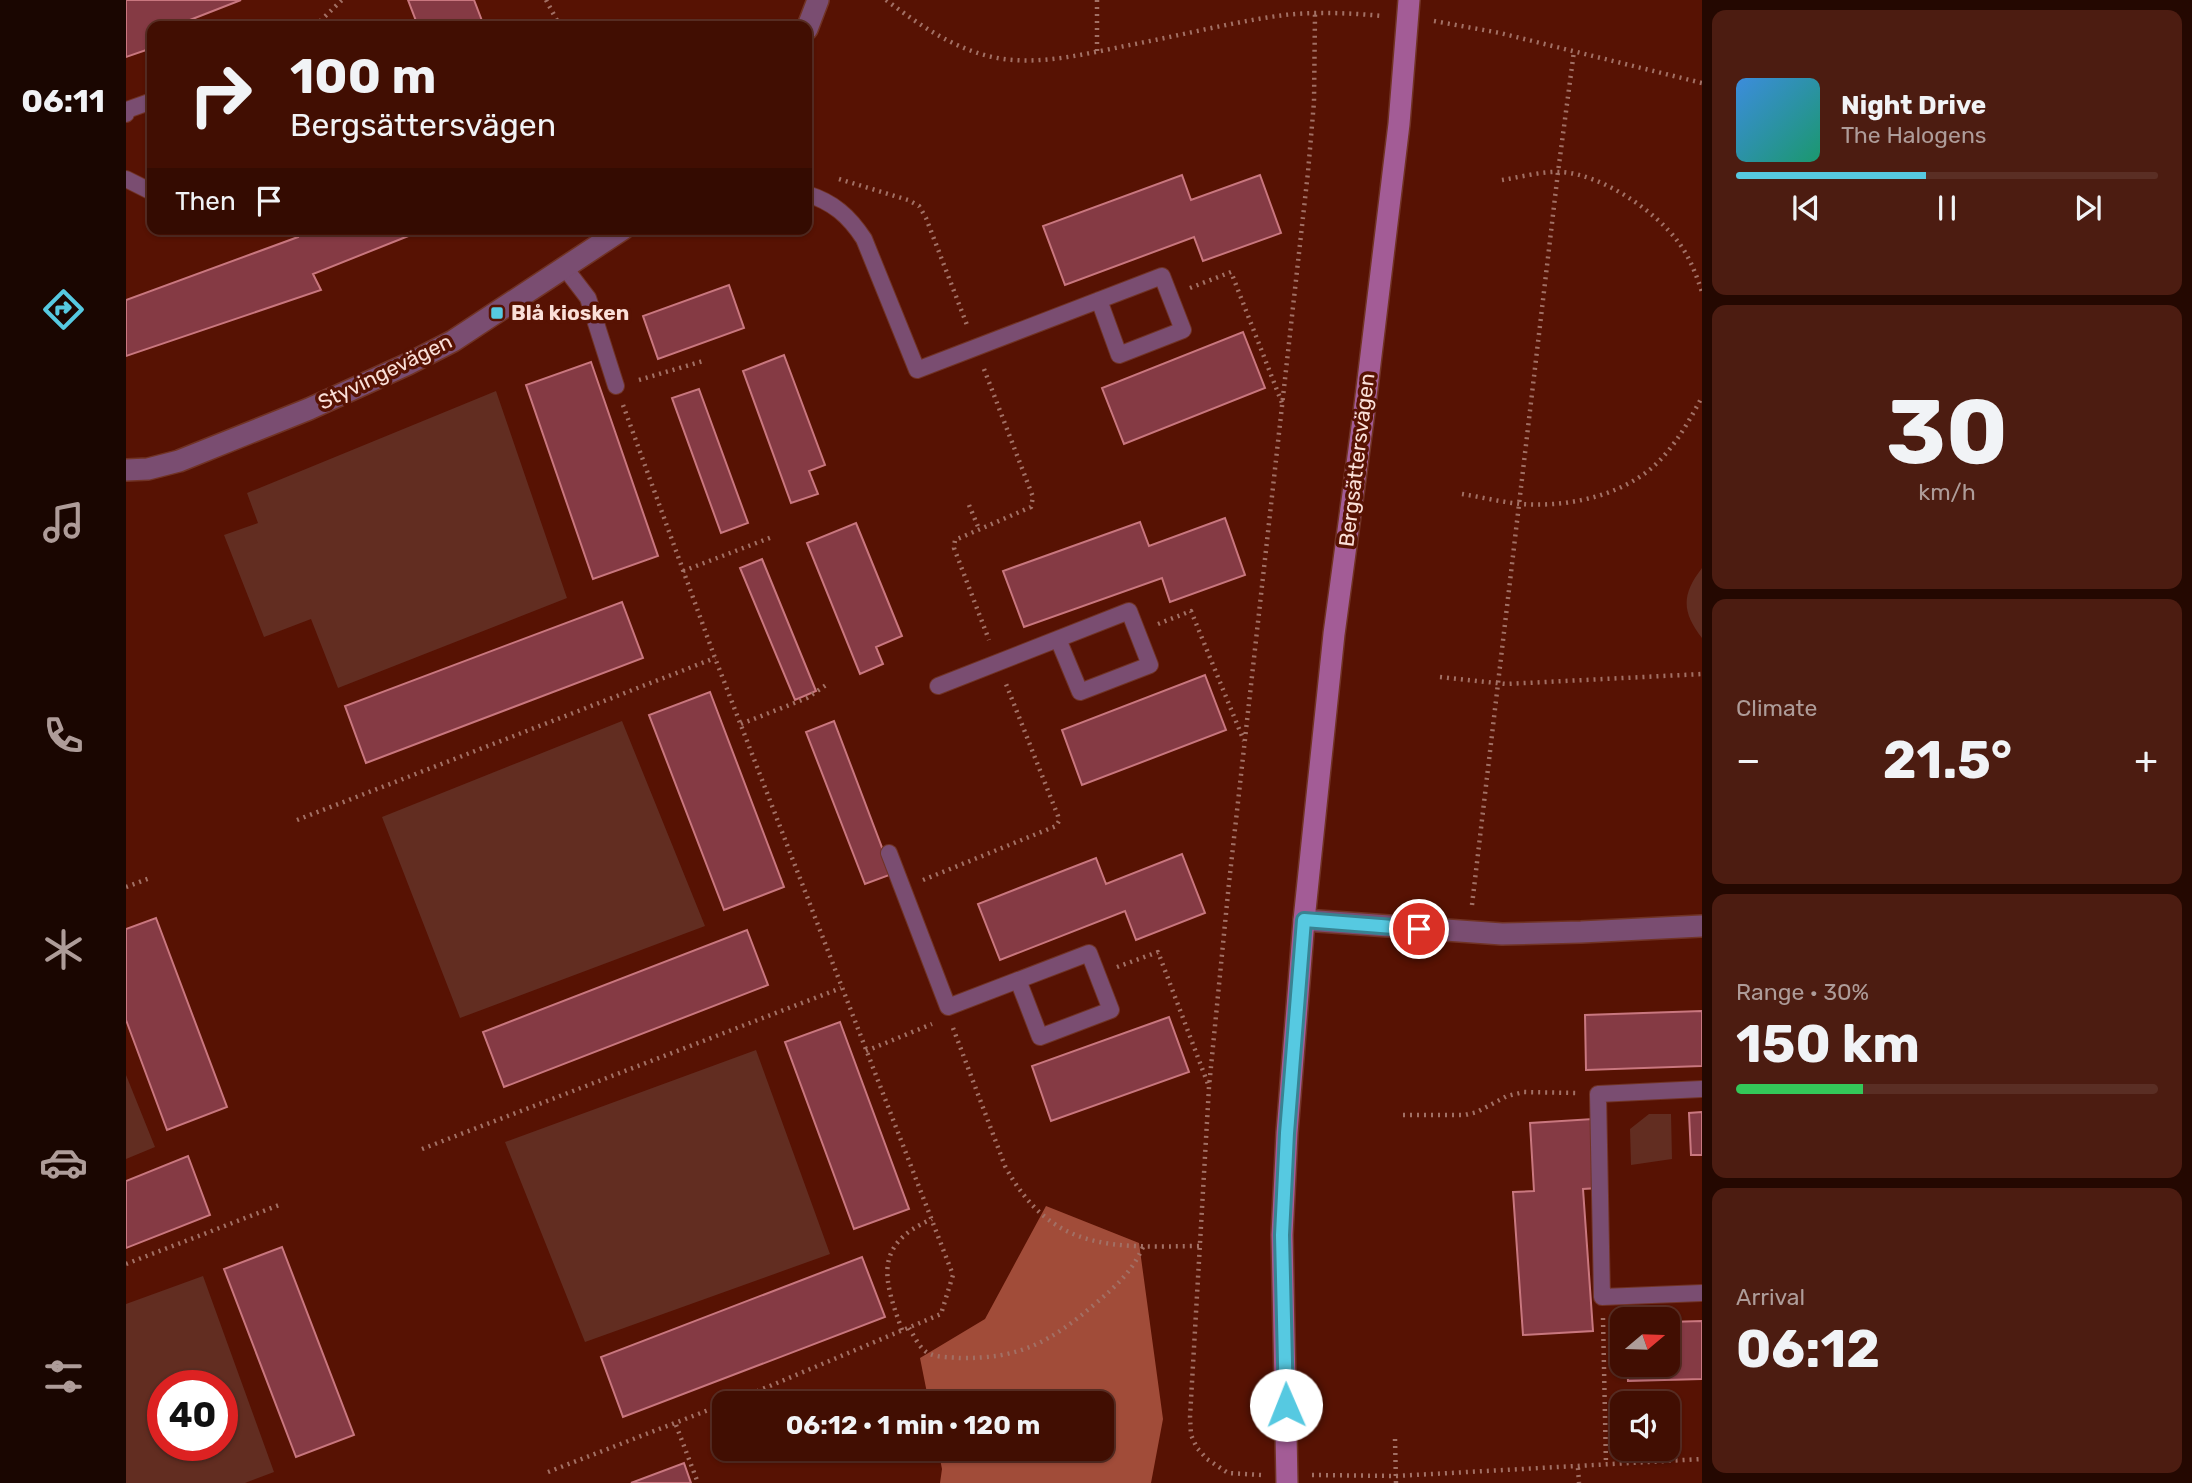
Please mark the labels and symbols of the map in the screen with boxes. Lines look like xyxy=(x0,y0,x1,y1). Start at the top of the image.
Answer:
place label: Blå kiosken xyxy=(511,300,629,325)
marker: Blå kiosken xyxy=(489,305,505,321)
street label: Styvingevägen xyxy=(314,328,456,415)
street label: Bergsättersvägen xyxy=(1333,372,1380,548)
pin xyxy=(1389,899,1449,959)
north arrow xyxy=(1610,1307,1680,1377)
position arrow xyxy=(1249,1368,1323,1442)
speed limit sign: 40 xyxy=(147,1370,238,1461)

